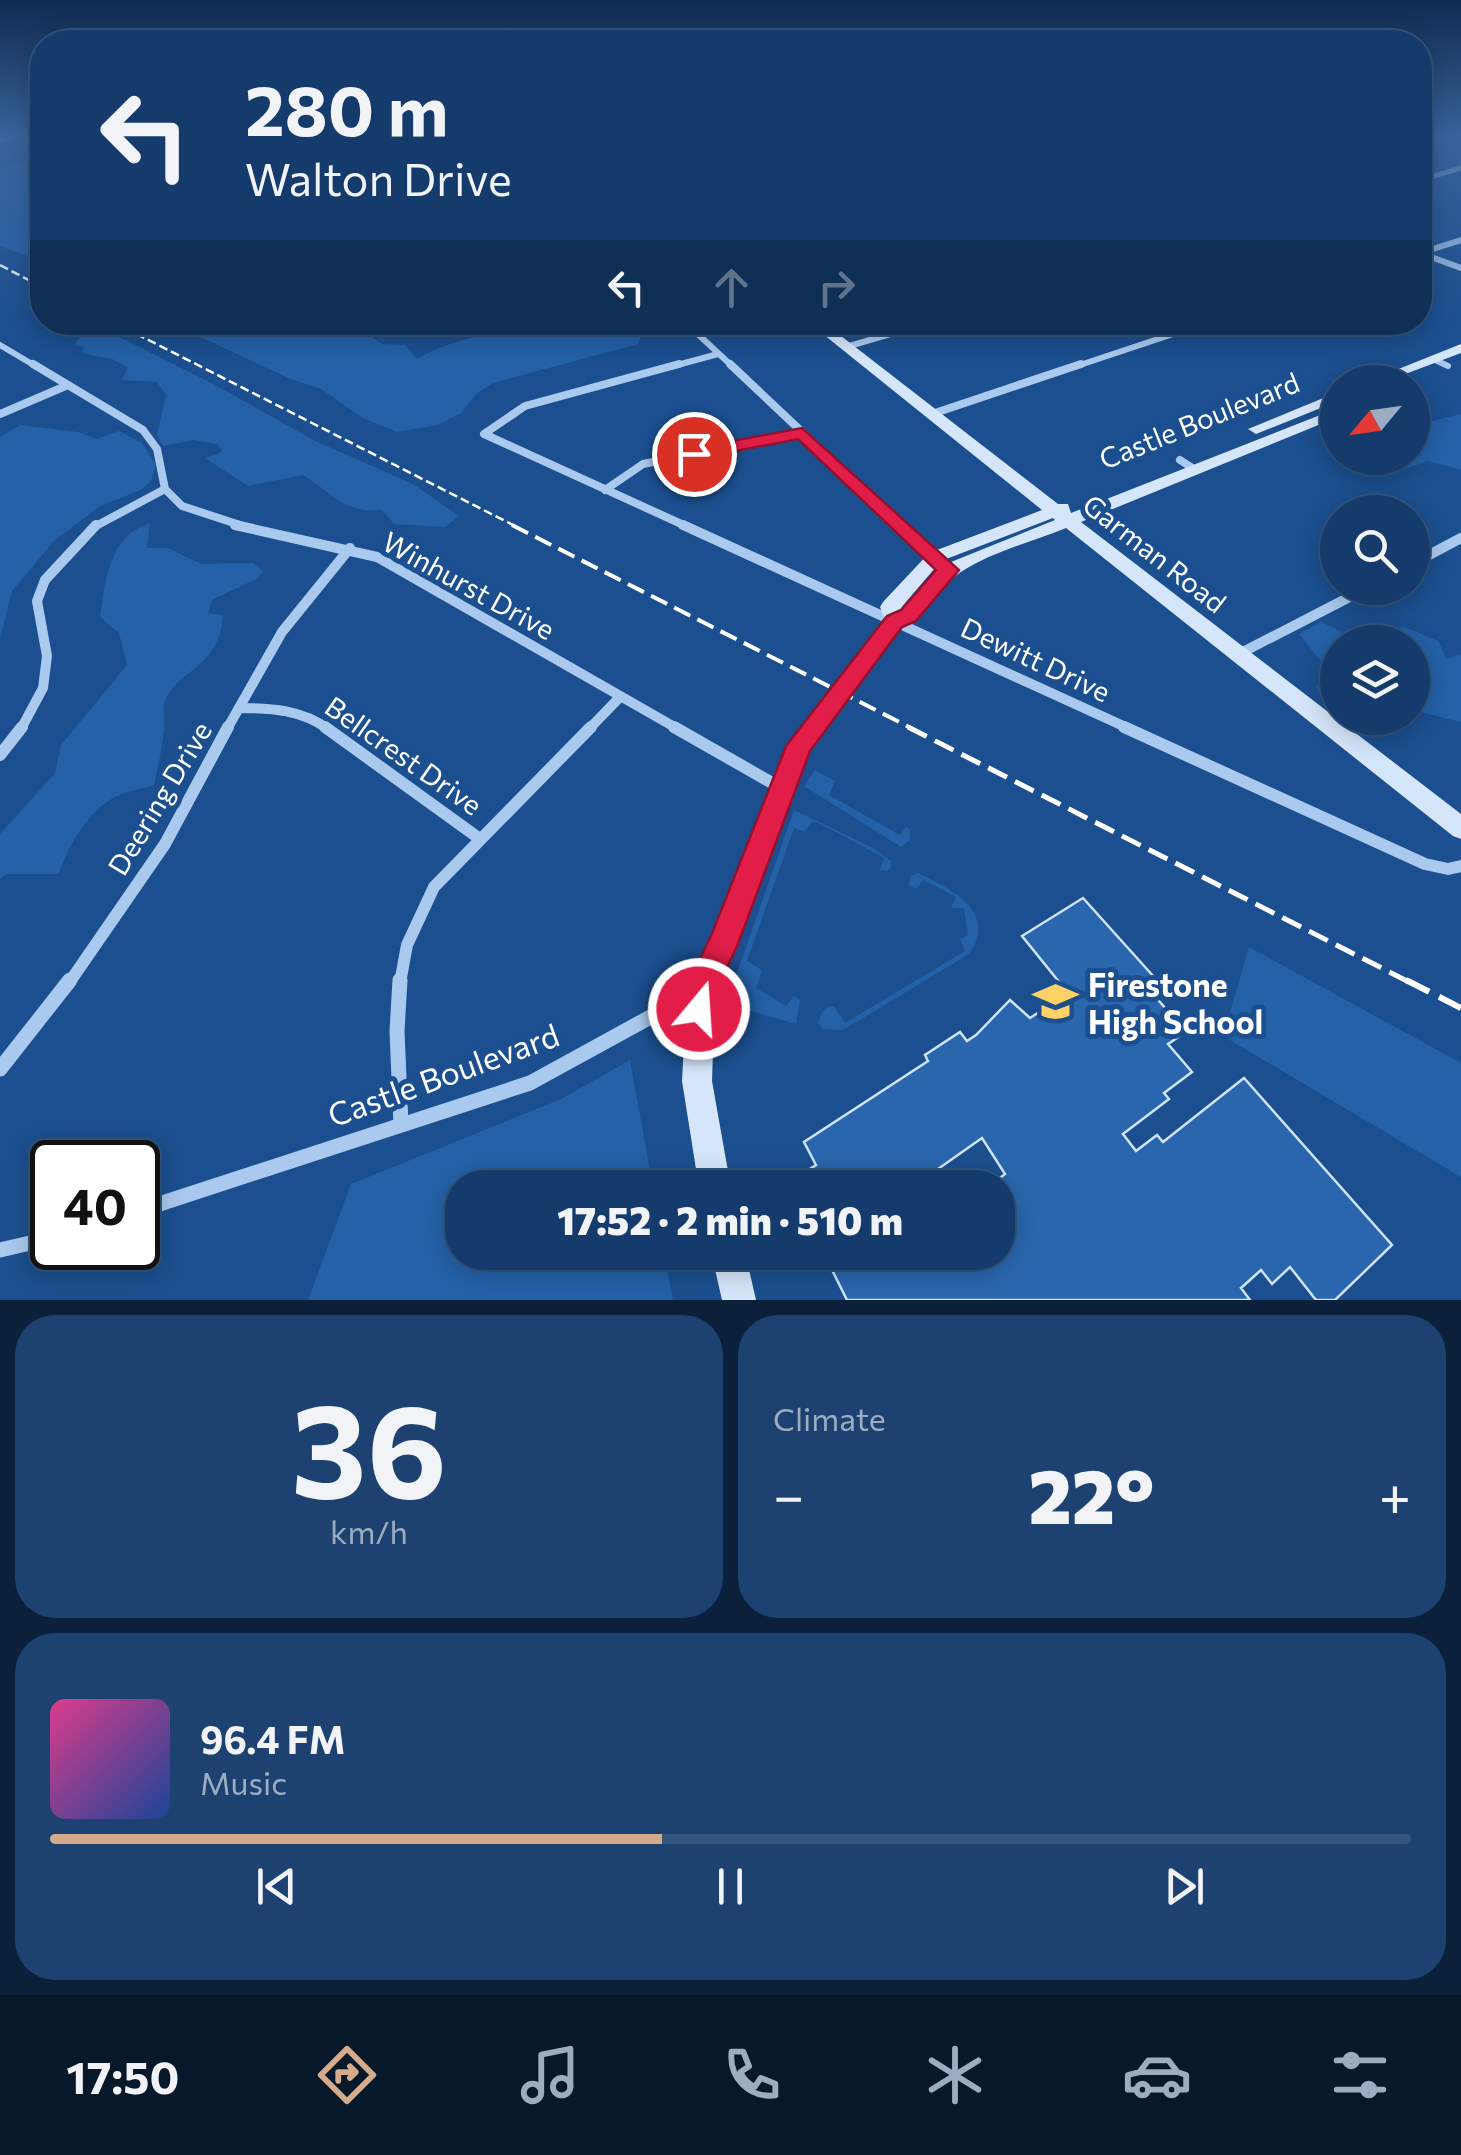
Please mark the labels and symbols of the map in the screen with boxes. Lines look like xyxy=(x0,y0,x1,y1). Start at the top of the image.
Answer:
street label: Castle Boulevard xyxy=(1094,364,1304,476)
north arrow xyxy=(1320,365,1430,475)
pin xyxy=(652,412,737,497)
street label: Garman Road xyxy=(1077,487,1233,619)
street label: Winhurst Drive xyxy=(377,524,561,646)
street label: Dewitt Drive xyxy=(956,610,1116,708)
street label: Bellcrest Drive xyxy=(319,688,489,822)
street label: Deering Drive xyxy=(100,715,218,881)
position arrow xyxy=(647,957,751,1061)
place label: Firestone High School xyxy=(1088,964,1263,1041)
school or university icon: Firestone High School xyxy=(1031,978,1079,1026)
street label: Castle Boulevard xyxy=(322,1014,564,1134)
speed limit sign: 40 xyxy=(30,1140,160,1270)

